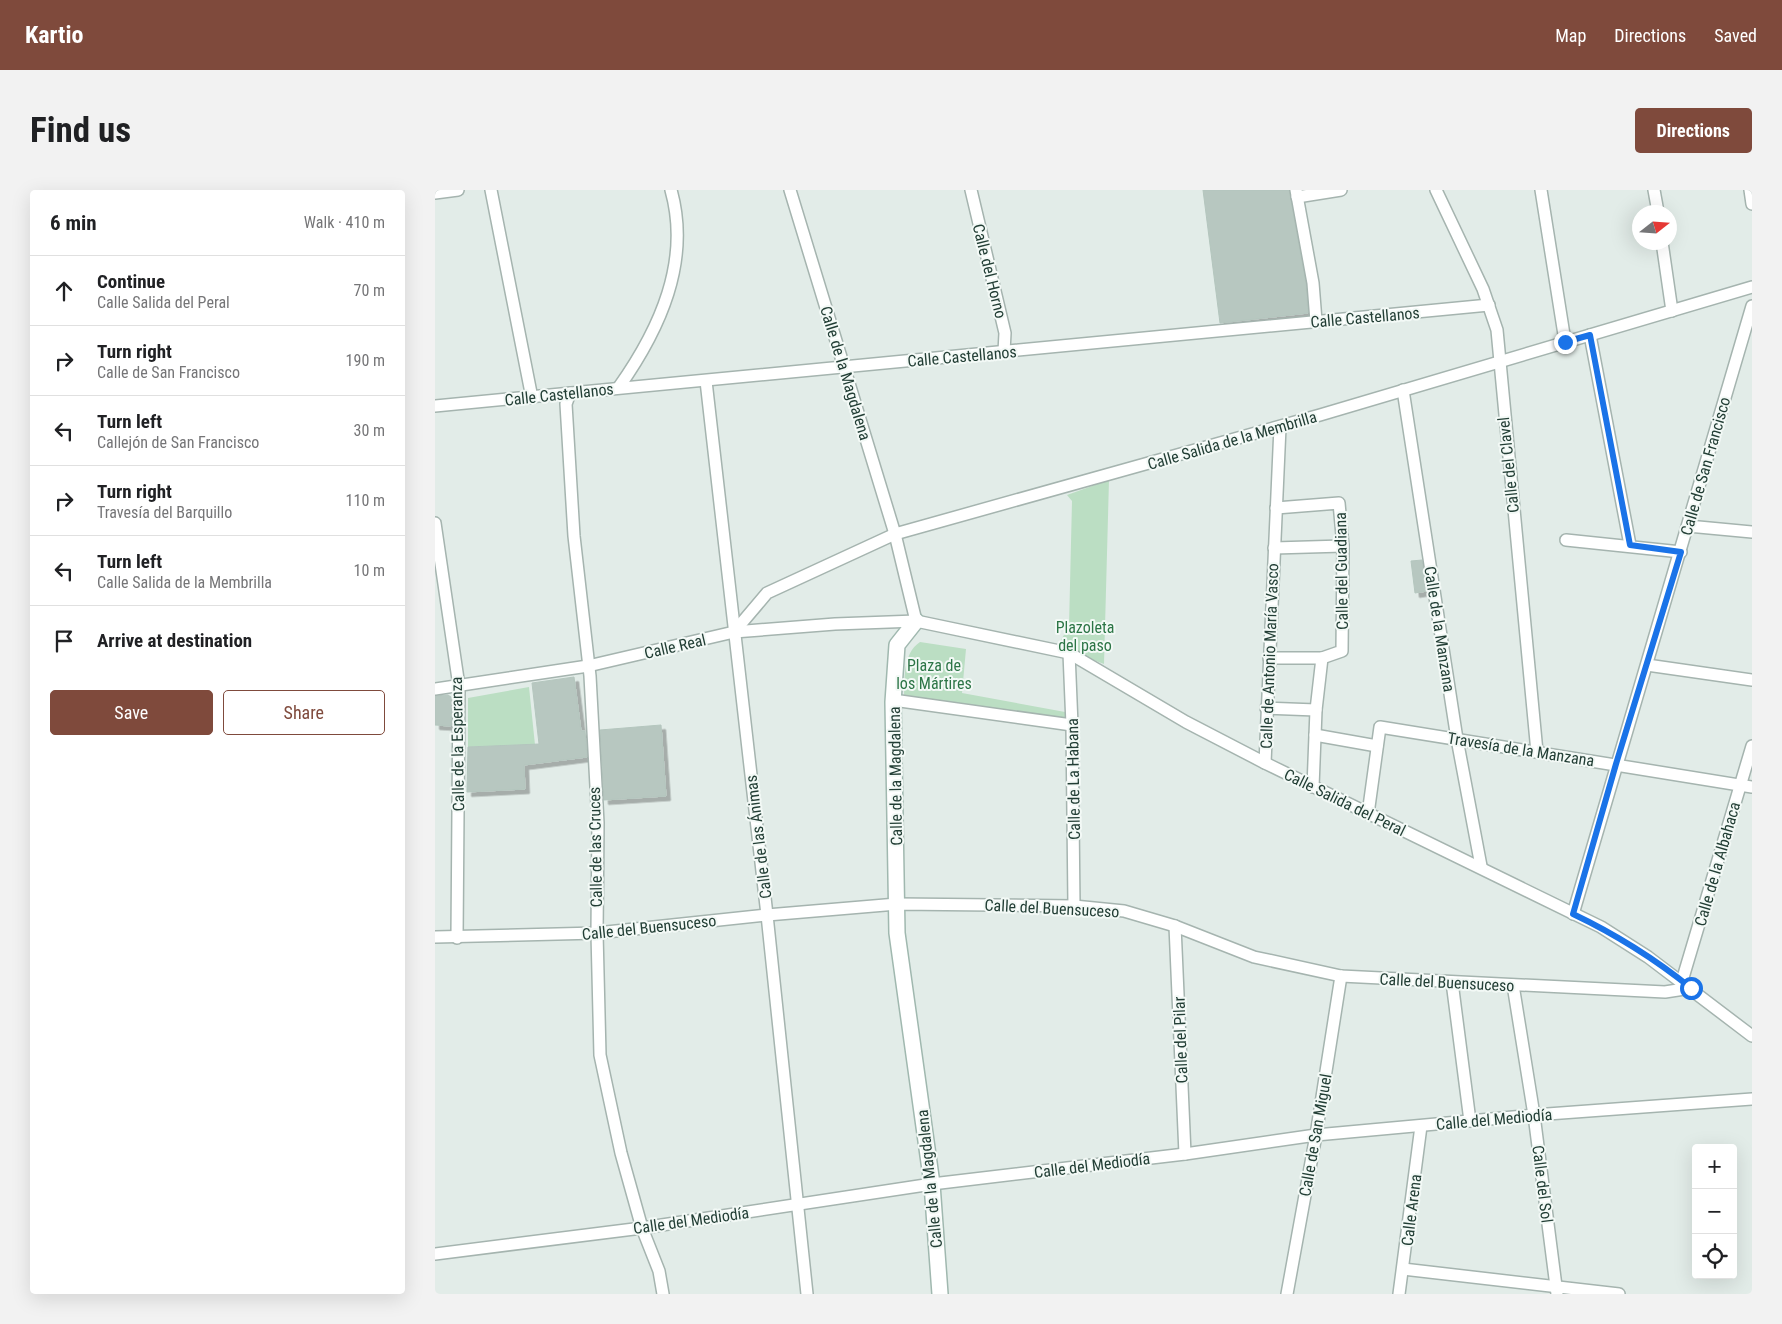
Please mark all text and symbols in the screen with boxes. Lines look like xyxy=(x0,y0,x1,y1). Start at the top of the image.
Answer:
text: Kartio xyxy=(25,21,83,49)
text: Map xyxy=(1555,25,1586,46)
text: Directions xyxy=(1614,25,1686,46)
text: Saved xyxy=(1714,25,1757,46)
button: Directions xyxy=(1635,108,1752,153)
text: Find us xyxy=(30,110,131,151)
north arrow xyxy=(1632,205,1677,250)
text: 6 min xyxy=(50,211,97,235)
text: Walk · 410 m xyxy=(304,213,385,232)
street label: Calle del Horno xyxy=(969,222,1010,320)
text: Continue xyxy=(97,270,165,293)
icon: ahead xyxy=(50,277,78,305)
text: 70 m xyxy=(353,281,385,300)
text: Calle Salida del Peral xyxy=(97,293,230,312)
street label: Calle Castellanos xyxy=(1310,303,1420,332)
street label: Calle de la Magdalena xyxy=(816,304,875,442)
route end xyxy=(1554,331,1577,354)
text: Turn right xyxy=(97,340,172,363)
street label: Calle Castellanos xyxy=(907,342,1017,371)
icon: right xyxy=(50,347,78,375)
text: 190 m xyxy=(346,351,385,370)
text: Calle de San Francisco xyxy=(97,363,240,382)
street label: Calle Castellanos xyxy=(504,379,615,410)
street label: Calle de San Francisco xyxy=(1677,395,1734,537)
street label: Calle Salida de la Membrilla xyxy=(1145,407,1319,474)
text: Turn left xyxy=(97,410,162,433)
street label: Calle del Clavel xyxy=(1494,416,1523,514)
icon: left xyxy=(50,417,78,445)
text: 30 m xyxy=(353,421,385,440)
text: Callejón de San Francisco xyxy=(97,433,259,452)
text: Turn right xyxy=(97,480,172,503)
icon: right xyxy=(50,487,78,515)
text: 110 m xyxy=(346,491,385,510)
text: Travesía del Barquillo xyxy=(97,503,232,522)
street label: Calle del Guadiana xyxy=(1331,512,1352,630)
text: Turn left xyxy=(97,550,162,573)
icon: left xyxy=(50,557,78,585)
text: 10 m xyxy=(353,561,385,580)
street label: Calle de Antonio María Vasco xyxy=(1257,563,1282,749)
street label: Calle de la Manzana xyxy=(1420,565,1459,693)
text: Calle Salida de la Membrilla xyxy=(97,573,272,592)
park label: Plazoleta del paso xyxy=(1056,618,1114,655)
icon: arrive xyxy=(50,627,78,655)
text: Arrive at destination xyxy=(97,629,252,652)
street label: Calle Real xyxy=(642,630,708,663)
park label: Plaza de los Mártires xyxy=(896,656,972,693)
street label: Calle de la Esperanza xyxy=(447,676,468,811)
button: Save xyxy=(50,690,213,735)
button: Share xyxy=(223,690,385,735)
street label: Calle de la Magdalena xyxy=(885,706,906,846)
street label: Calle de La Habana xyxy=(1063,718,1084,840)
street label: Travesía de la Manzana xyxy=(1446,729,1596,770)
street label: Calle Salida del Peral xyxy=(1281,765,1409,840)
street label: Calle de las Ánimas xyxy=(741,774,776,900)
street label: Calle de las Cruces xyxy=(585,787,606,907)
street label: Calle de la Albahaca xyxy=(1691,800,1744,928)
street label: Calle del Buensuceso xyxy=(984,895,1120,922)
street label: Calle del Buensuceso xyxy=(581,911,717,944)
street label: Calle del Buensuceso xyxy=(1379,969,1515,996)
route start xyxy=(1680,977,1703,1000)
street label: Calle del Pilar xyxy=(1169,996,1192,1084)
street label: Calle de San Miguel xyxy=(1295,1072,1336,1198)
street label: Calle del Mediodía xyxy=(1435,1105,1553,1134)
street label: Calle de la Magdalena xyxy=(913,1109,946,1249)
street label: Calle del Sol xyxy=(1528,1144,1557,1224)
map controls xyxy=(1692,1144,1737,1279)
button: + xyxy=(1692,1144,1737,1189)
street label: Calle del Mediodía xyxy=(1033,1149,1151,1182)
street label: Calle Arena xyxy=(1398,1173,1425,1247)
button: − xyxy=(1692,1189,1737,1234)
street label: Calle del Mediodía xyxy=(632,1203,750,1238)
button: locate xyxy=(1692,1234,1737,1279)

